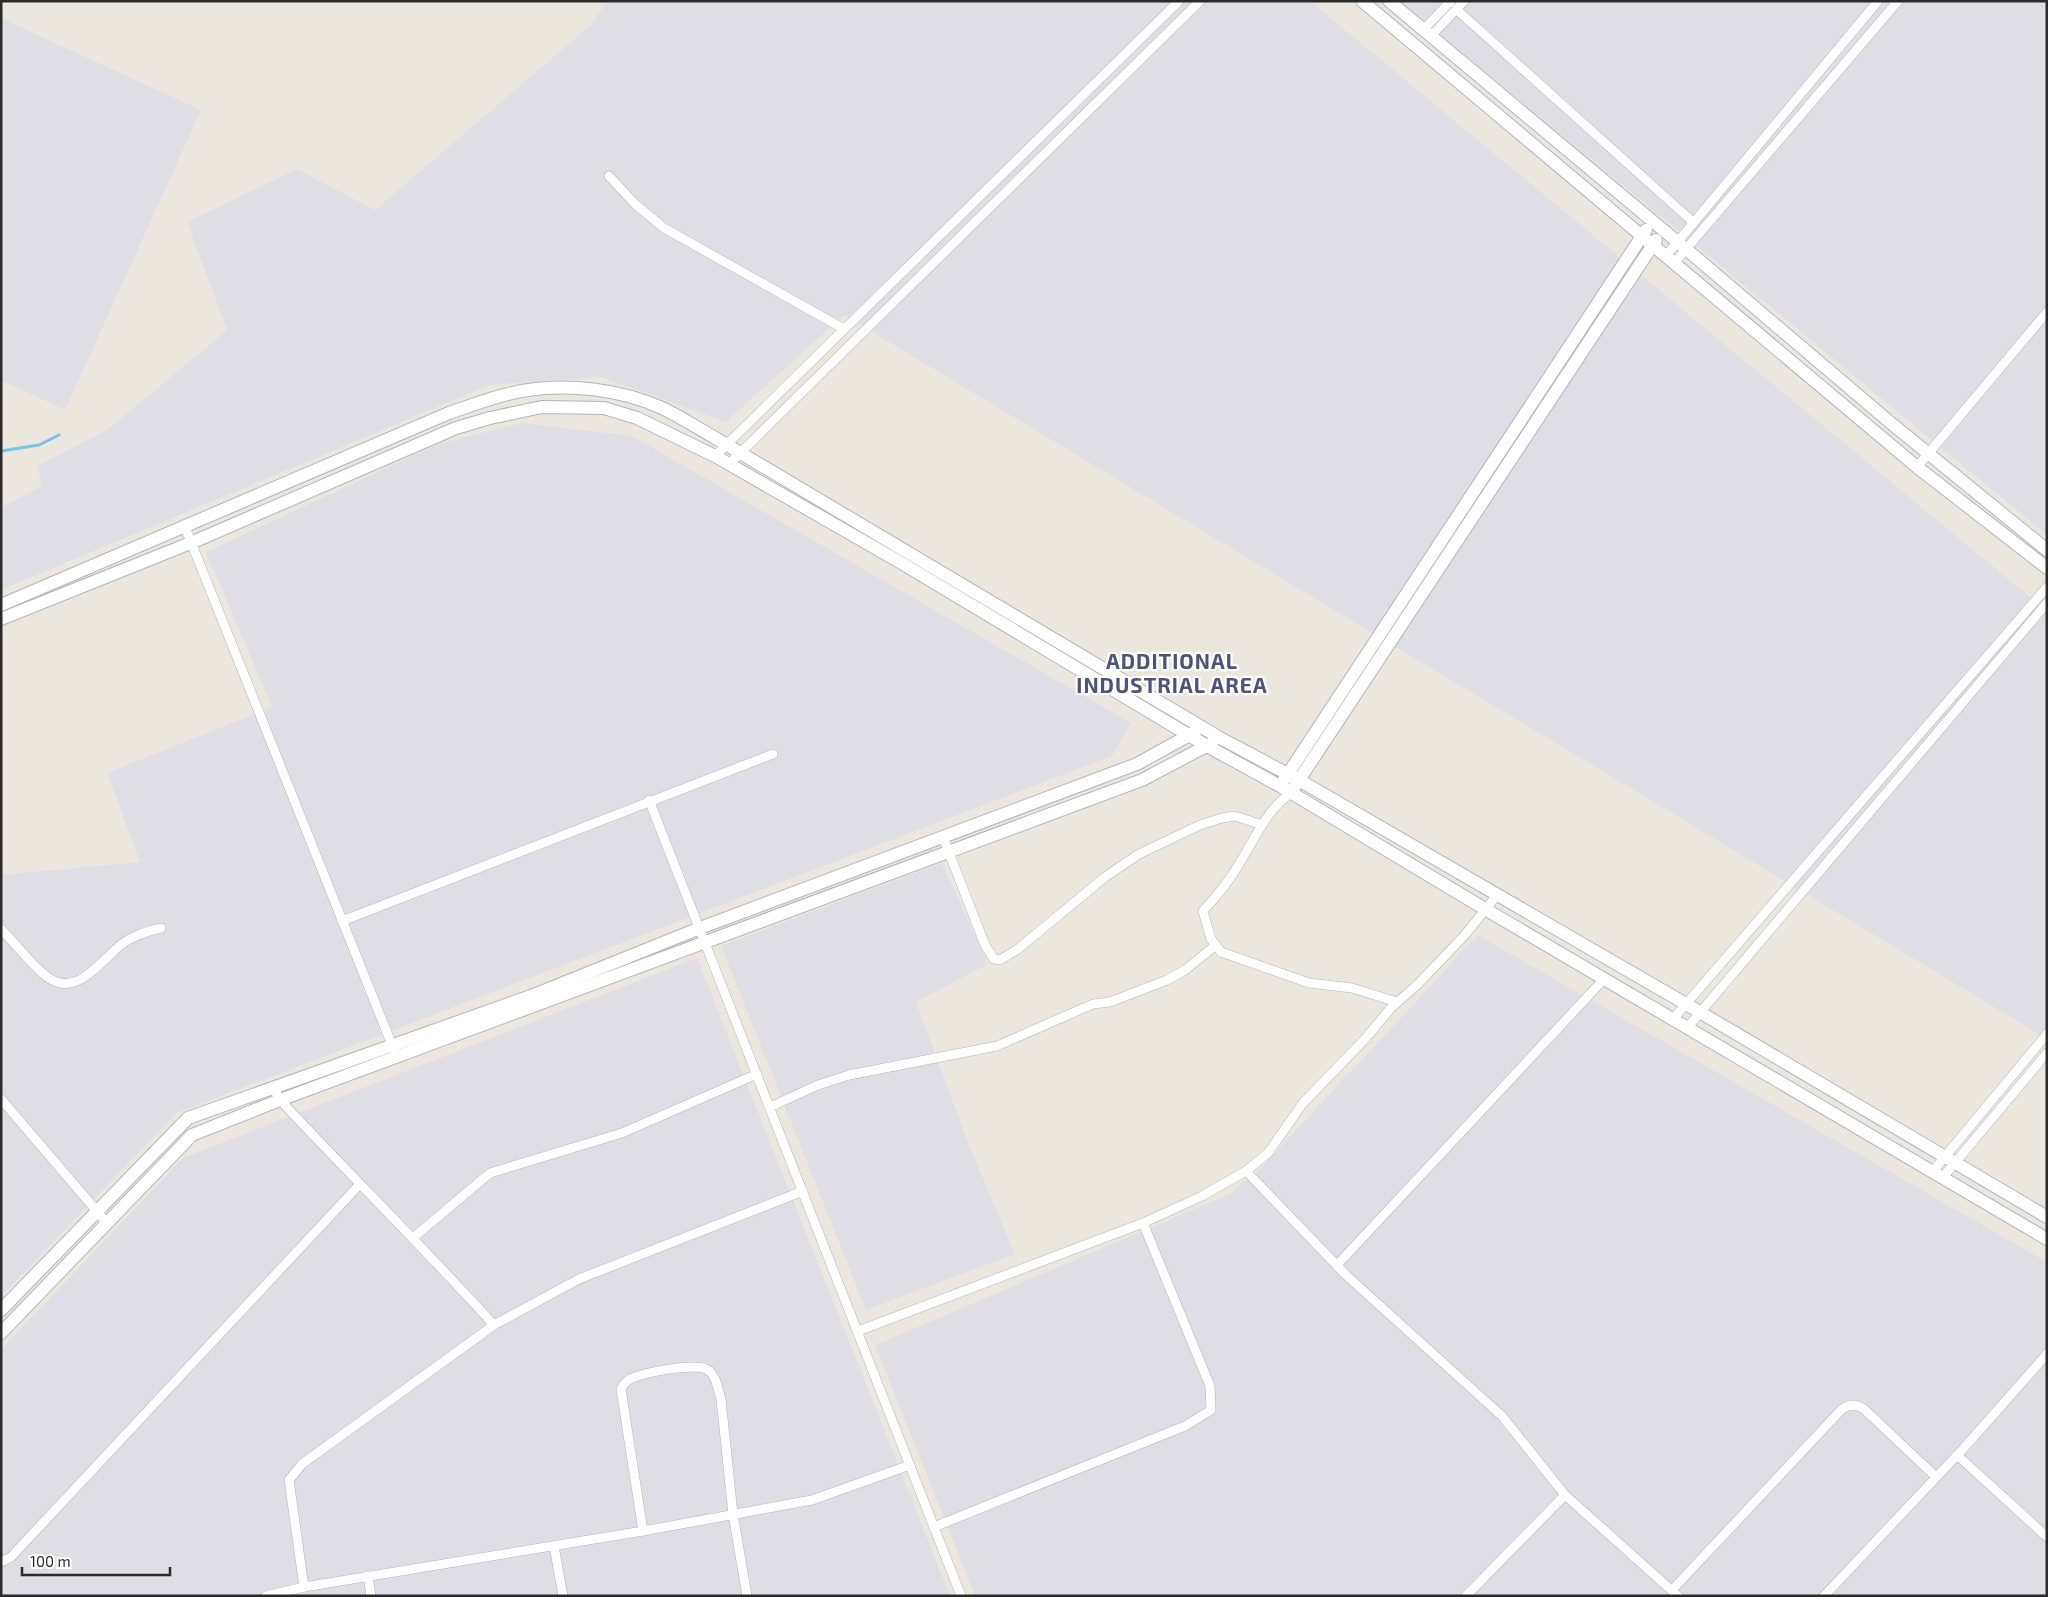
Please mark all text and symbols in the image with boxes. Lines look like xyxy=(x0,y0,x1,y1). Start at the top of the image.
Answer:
district label: ADDITIONAL INDUSTRIAL AREA xyxy=(1076,648,1268,697)
scale bar xyxy=(22,1544,170,1576)
text: 100 m xyxy=(30,1552,71,1570)

